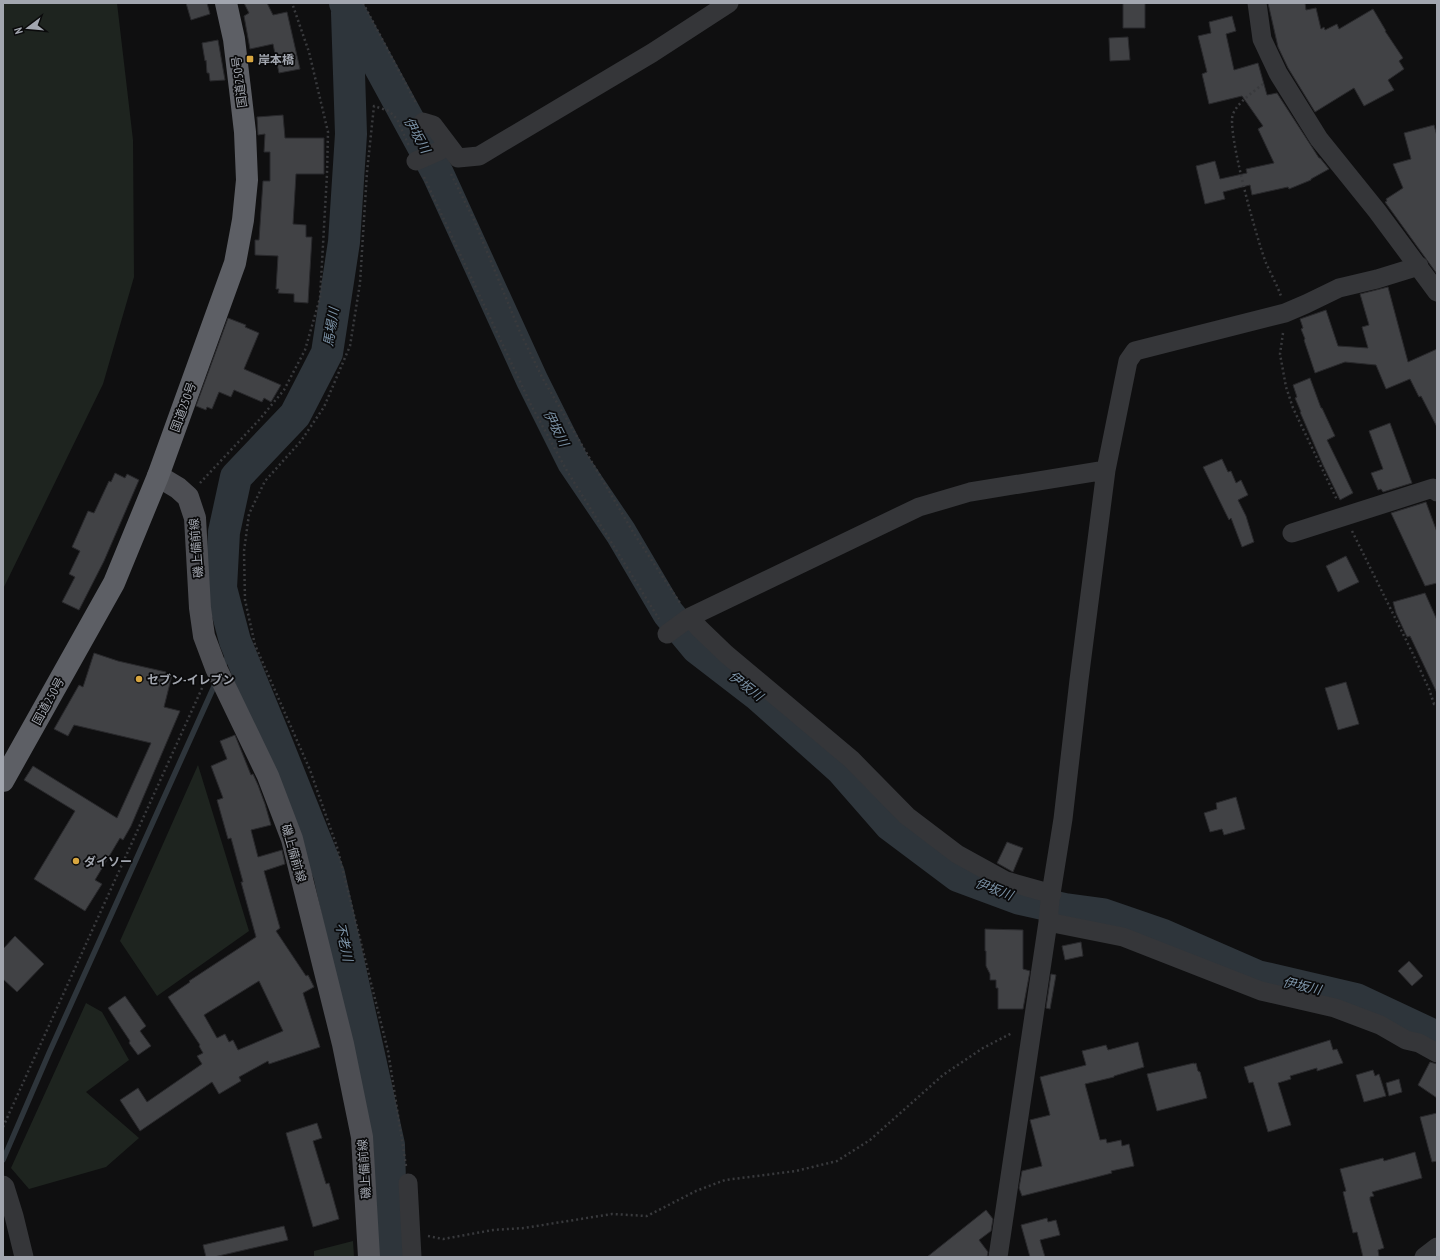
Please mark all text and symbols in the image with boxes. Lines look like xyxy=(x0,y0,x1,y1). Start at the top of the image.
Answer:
north arrow xyxy=(8,8,48,48)
text: N xyxy=(11,26,26,36)
place label: 岸本橋 xyxy=(258,52,295,67)
marker: 岸本橋 xyxy=(245,54,255,64)
street label: 国道250号 xyxy=(228,55,250,109)
water label: 伊坂川 xyxy=(400,114,435,158)
water label: 馬場川 xyxy=(320,304,343,348)
street label: 国道250号 xyxy=(167,380,199,434)
water label: 伊坂川 xyxy=(540,407,573,451)
street label: 磯上備前線 xyxy=(186,517,206,579)
water label: 伊坂川 xyxy=(725,667,768,706)
place label: セブン-イレブン xyxy=(147,672,235,687)
marker: セブン-イレブン xyxy=(134,674,144,684)
street label: 国道250号 xyxy=(29,675,67,727)
street label: 磯上備前線 xyxy=(279,822,309,884)
place label: ダイソー xyxy=(84,854,132,869)
marker: ダイソー xyxy=(71,856,81,866)
water label: 伊坂川 xyxy=(973,874,1017,905)
water label: 不老川 xyxy=(332,921,357,965)
water label: 伊坂川 xyxy=(1281,973,1325,999)
street label: 磯上備前線 xyxy=(354,1139,374,1199)

